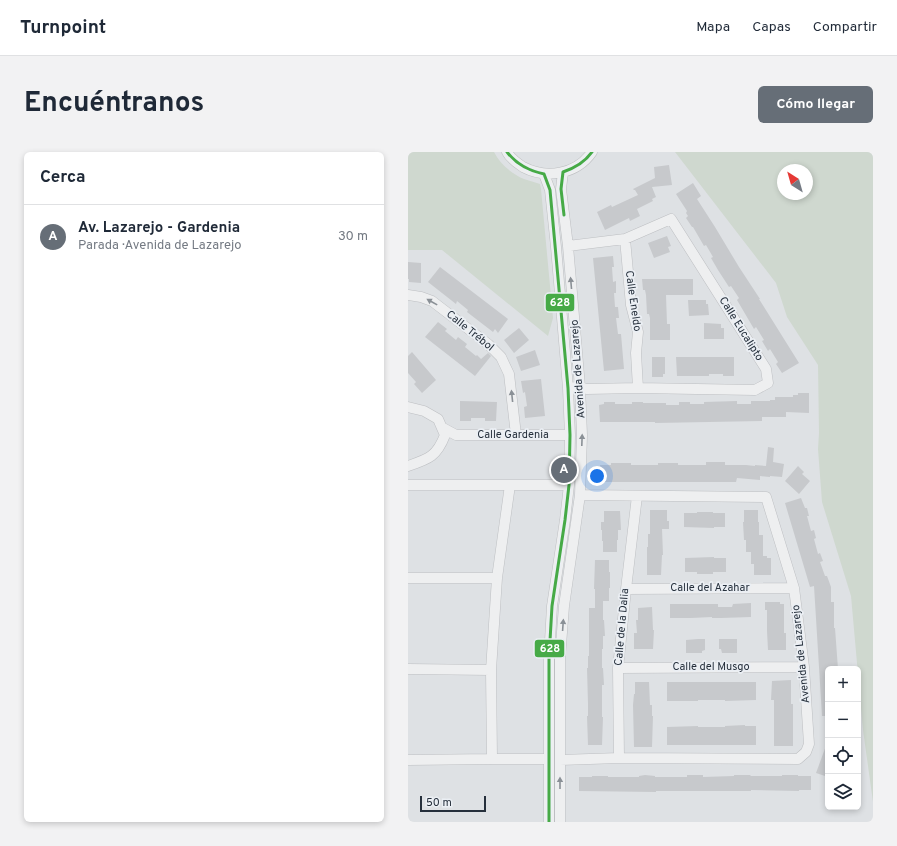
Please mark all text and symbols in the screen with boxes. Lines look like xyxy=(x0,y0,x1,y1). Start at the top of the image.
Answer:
text: Turnpoint xyxy=(20,16,106,40)
text: Mapa xyxy=(696,19,730,36)
text: Capas xyxy=(752,19,791,36)
text: Compartir xyxy=(813,19,877,36)
text: Encuéntranos xyxy=(24,86,204,122)
button: Cómo llegar xyxy=(758,86,873,123)
north arrow xyxy=(777,164,813,200)
text: Cerca xyxy=(40,167,86,189)
text: Av. Lazarejo - Gardenia xyxy=(78,219,240,238)
text: A xyxy=(48,229,58,245)
text: 30 m xyxy=(338,229,368,245)
text: Parada · Avenida de Lazarejo xyxy=(78,238,242,254)
street label: Calle Eneldo xyxy=(622,270,644,332)
one-way arrow xyxy=(567,277,574,289)
line badge: 628 xyxy=(545,293,575,312)
street label: Calle Eucalipto xyxy=(716,294,766,364)
text: 628 xyxy=(550,296,570,310)
one-way arrow xyxy=(426,298,438,305)
street label: Calle Trébol xyxy=(443,307,497,355)
street label: Avenida de Lazarejo xyxy=(568,319,588,419)
one-way arrow xyxy=(509,390,515,402)
street label: Calle Gardenia xyxy=(477,428,549,442)
one-way arrow xyxy=(579,433,585,446)
pin: A xyxy=(551,455,577,485)
your location xyxy=(587,466,607,486)
street label: Calle del Azahar xyxy=(670,581,750,595)
street label: Calle de la Dalia xyxy=(612,587,632,666)
street label: Avenida de Lazarejo xyxy=(789,604,813,704)
one-way arrow xyxy=(559,619,566,631)
line badge: 628 xyxy=(534,639,565,658)
text: 628 xyxy=(540,642,560,656)
street label: Calle del Musgo xyxy=(672,660,750,674)
map controls xyxy=(825,666,861,810)
button: + xyxy=(825,666,861,702)
button: − xyxy=(825,702,861,738)
button: locate xyxy=(825,738,861,774)
button: layers xyxy=(825,774,861,810)
one-way arrow xyxy=(557,776,563,789)
scale bar xyxy=(420,794,486,813)
text: 50 m xyxy=(426,796,452,810)

